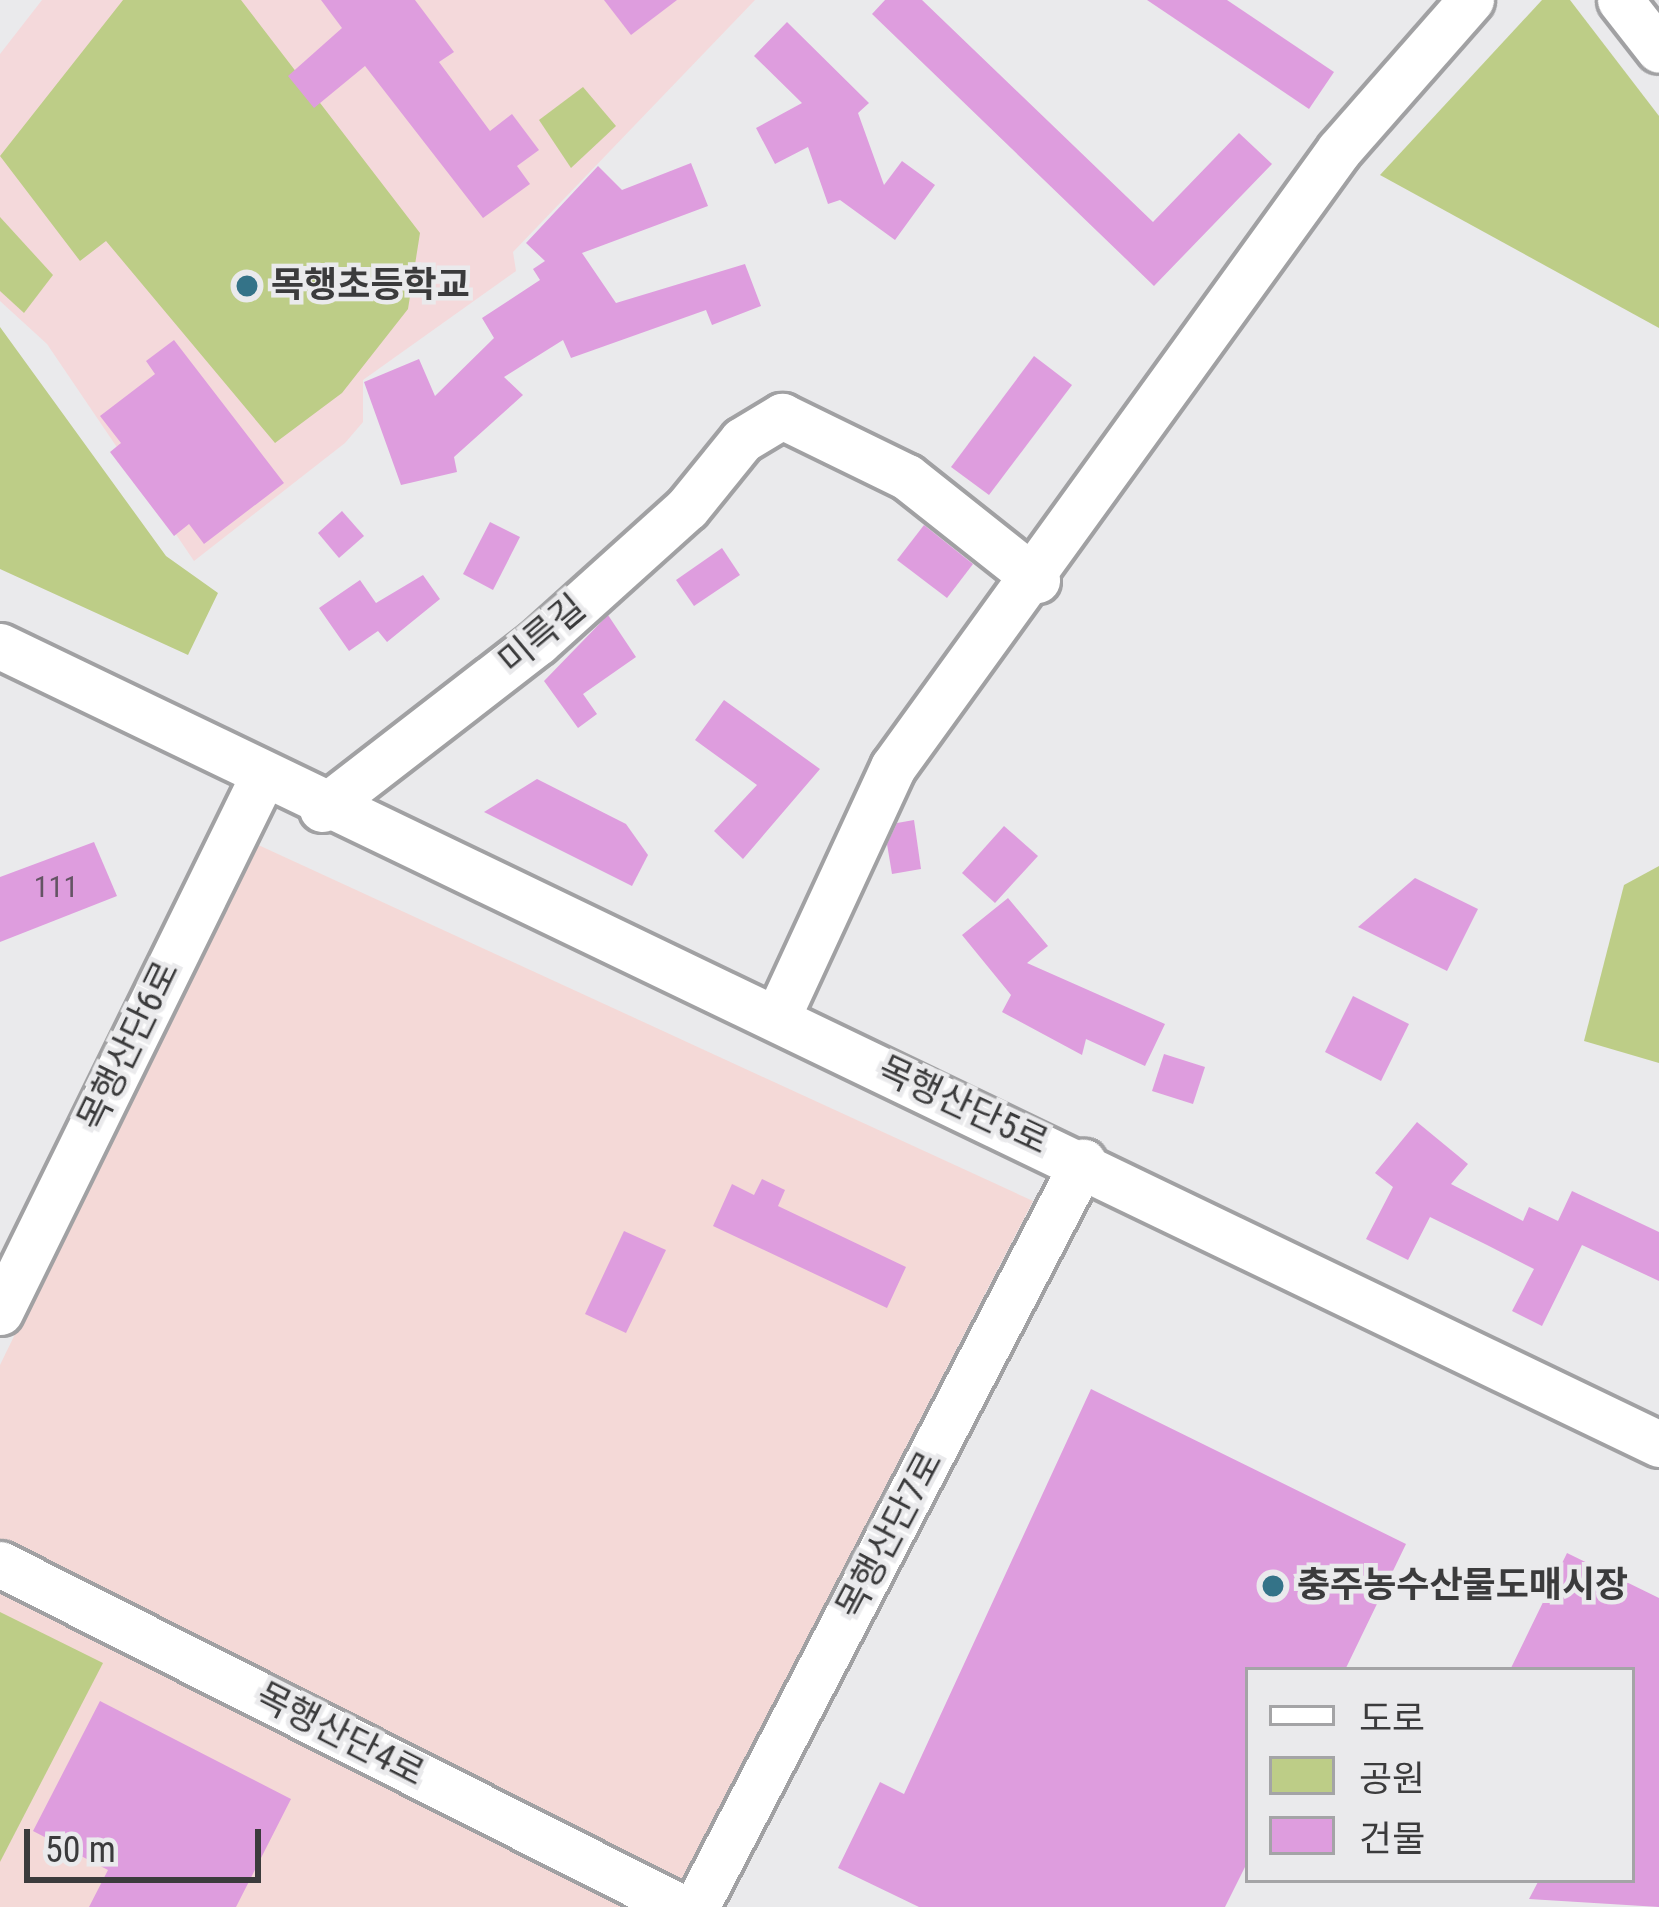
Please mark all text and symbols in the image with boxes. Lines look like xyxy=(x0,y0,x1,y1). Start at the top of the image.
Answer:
place label: 목행초등학교 xyxy=(271,264,470,308)
marker: 목행초등학교 xyxy=(234,273,260,299)
street label: 미륵길 xyxy=(490,587,594,683)
house number: 111 xyxy=(34,869,78,905)
street label: 목행산단6로 xyxy=(69,954,189,1138)
street label: 목행산단5로 xyxy=(871,1048,1055,1164)
street label: 목행산단7로 xyxy=(828,1444,952,1626)
place label: 충주농수산물도매시장 xyxy=(1297,1564,1628,1608)
marker: 충주농수산물도매시장 xyxy=(1260,1573,1286,1599)
legend xyxy=(1245,1667,1635,1883)
street label: 목행산단4로 xyxy=(249,1674,431,1796)
text: 도로 xyxy=(1359,1698,1425,1740)
text: 공원 xyxy=(1359,1758,1425,1800)
scale bar xyxy=(30,1805,267,1879)
text: 건물 xyxy=(1359,1818,1425,1860)
text: 50 m xyxy=(45,1829,116,1871)

